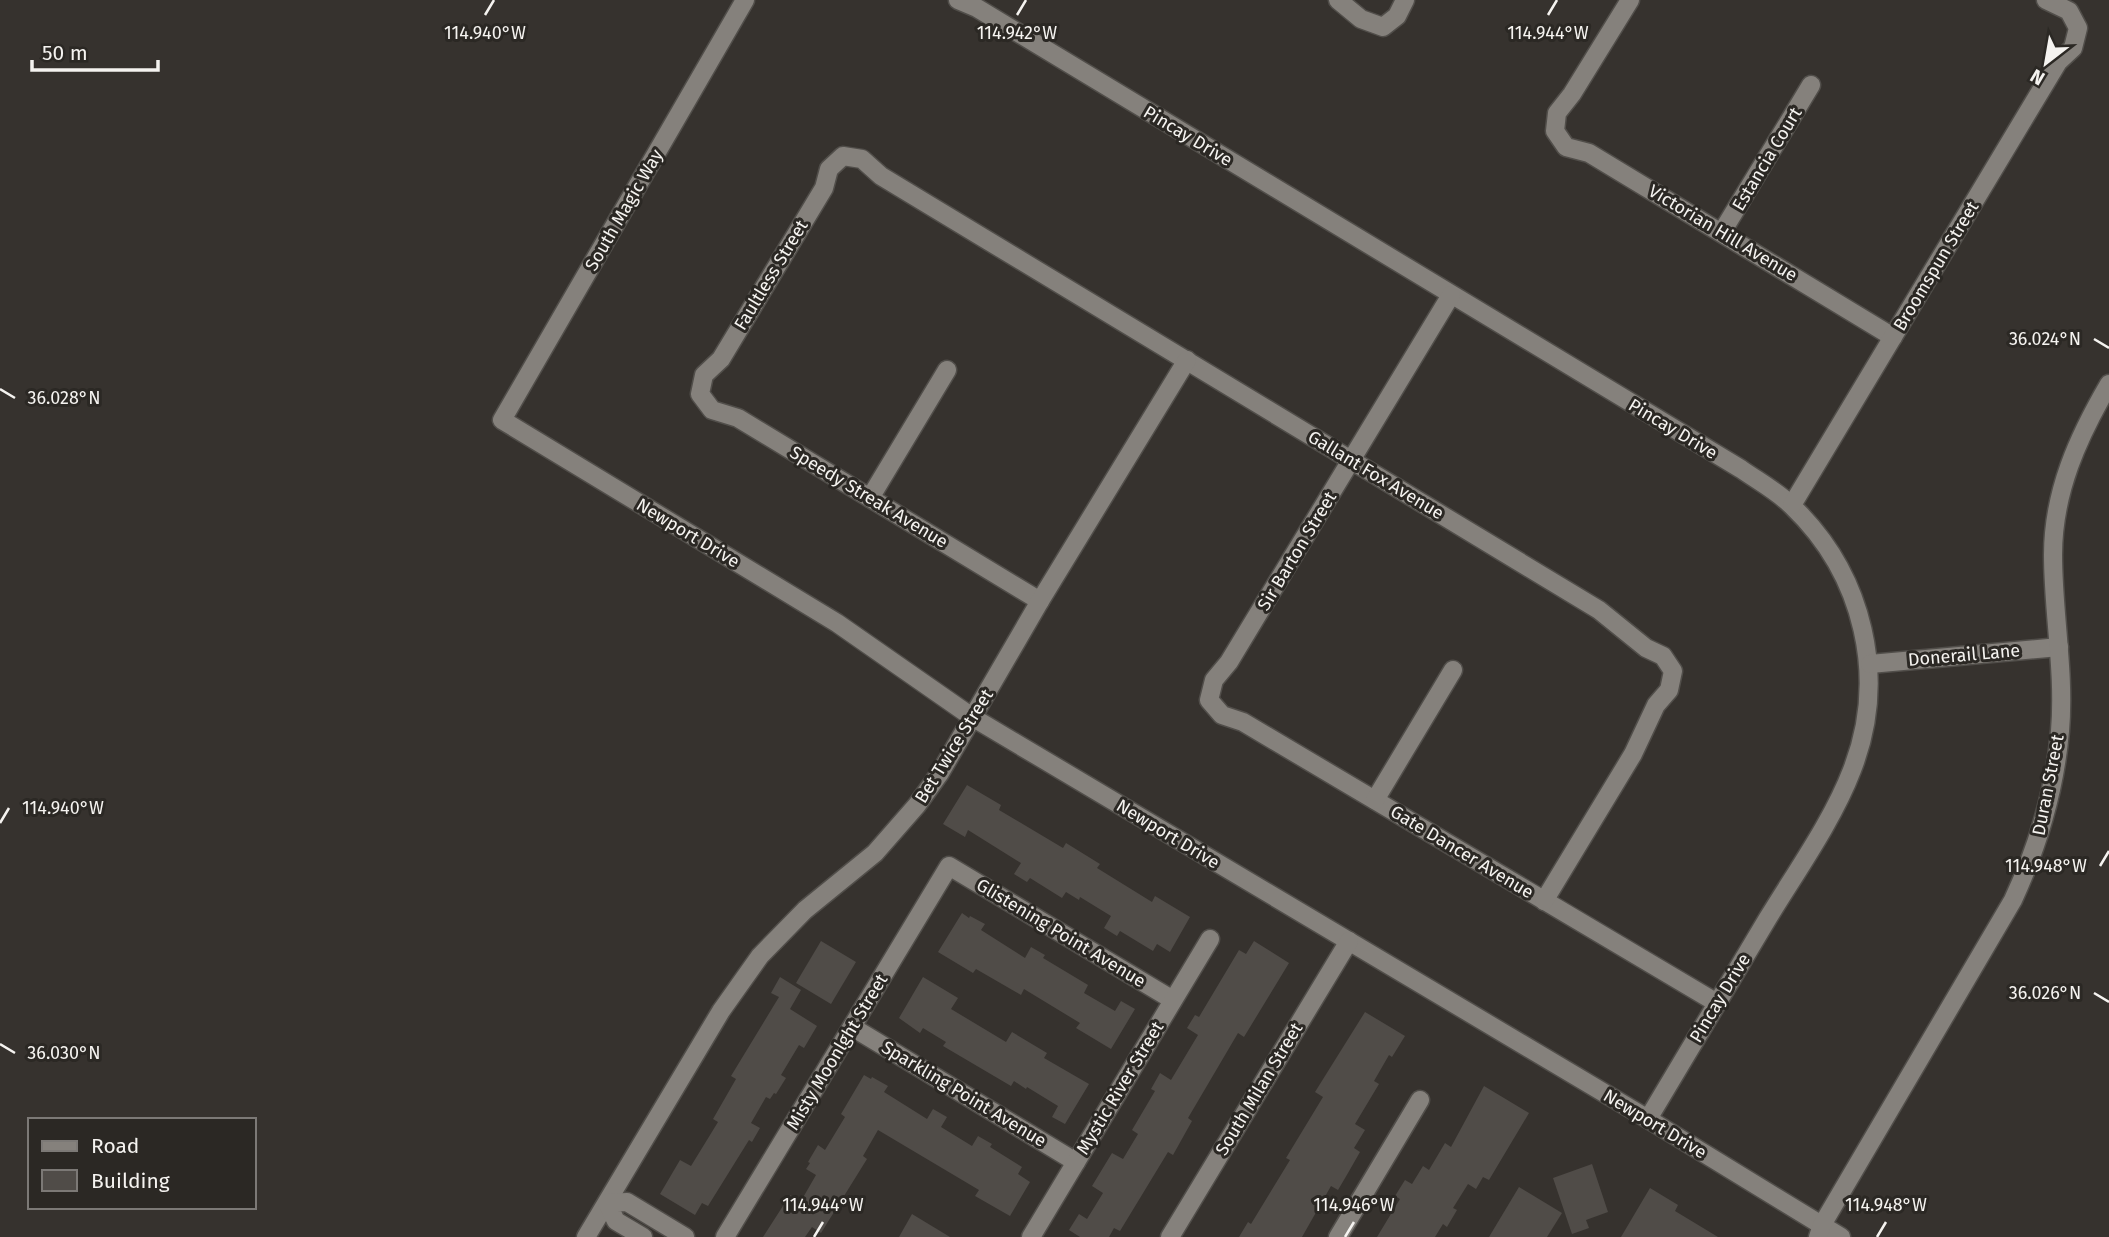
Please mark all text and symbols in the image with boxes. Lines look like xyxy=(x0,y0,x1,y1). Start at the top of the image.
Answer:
text: 114.940°W xyxy=(444,22,526,44)
text: 114.942°W xyxy=(977,22,1057,44)
text: 114.944°W xyxy=(1507,22,1589,44)
scale bar xyxy=(32,28,158,72)
north arrow xyxy=(2011,28,2081,98)
text: 50 m xyxy=(42,40,88,66)
text: N xyxy=(2026,64,2049,90)
street label: Pincay Drive xyxy=(1140,101,1236,171)
street label: Estancia Court xyxy=(1727,103,1807,215)
street label: South Magic Way xyxy=(580,145,668,275)
street label: Victorian Hill Avenue xyxy=(1645,180,1801,286)
street label: Broomspun Street xyxy=(1889,197,1984,335)
street label: Faultless Street xyxy=(729,215,813,334)
text: 36.024°N xyxy=(2009,328,2081,350)
text: 36.028°N xyxy=(27,387,101,409)
street label: Pincay Drive xyxy=(1625,394,1721,464)
street label: Gallant Fox Avenue xyxy=(1304,426,1448,524)
street label: Speedy Streak Avenue xyxy=(786,441,952,553)
street label: Sir Barton Street xyxy=(1253,487,1341,615)
street label: Newport Drive xyxy=(632,494,744,572)
street label: Donerail Lane xyxy=(1907,639,2021,671)
street label: Bet Twice Street xyxy=(910,684,998,807)
street label: Duran Street xyxy=(2027,732,2069,837)
street label: Newport Drive xyxy=(1112,795,1224,873)
text: 114.940°W xyxy=(22,797,104,819)
street label: Gate Dancer Avenue xyxy=(1386,801,1538,903)
text: 114.948°W xyxy=(2005,855,2087,877)
street label: Glistening Point Avenue xyxy=(972,874,1150,992)
street label: Pincay Drive xyxy=(1685,950,1755,1046)
street label: Misty Moonlght Street xyxy=(782,969,893,1134)
text: 36.026°N xyxy=(2009,982,2081,1004)
street label: Mystic River Street xyxy=(1072,1017,1169,1158)
street label: South Milan Street xyxy=(1211,1018,1308,1159)
street label: Sparkling Point Avenue xyxy=(878,1036,1050,1152)
text: 36.030°N xyxy=(27,1042,101,1064)
street label: Newport Drive xyxy=(1599,1085,1711,1163)
legend xyxy=(28,1118,256,1209)
text: Road xyxy=(91,1133,139,1159)
text: Building xyxy=(91,1168,170,1194)
text: 114.944°W xyxy=(782,1194,864,1216)
text: 114.946°W xyxy=(1313,1194,1395,1216)
text: 114.948°W xyxy=(1845,1194,1927,1216)

